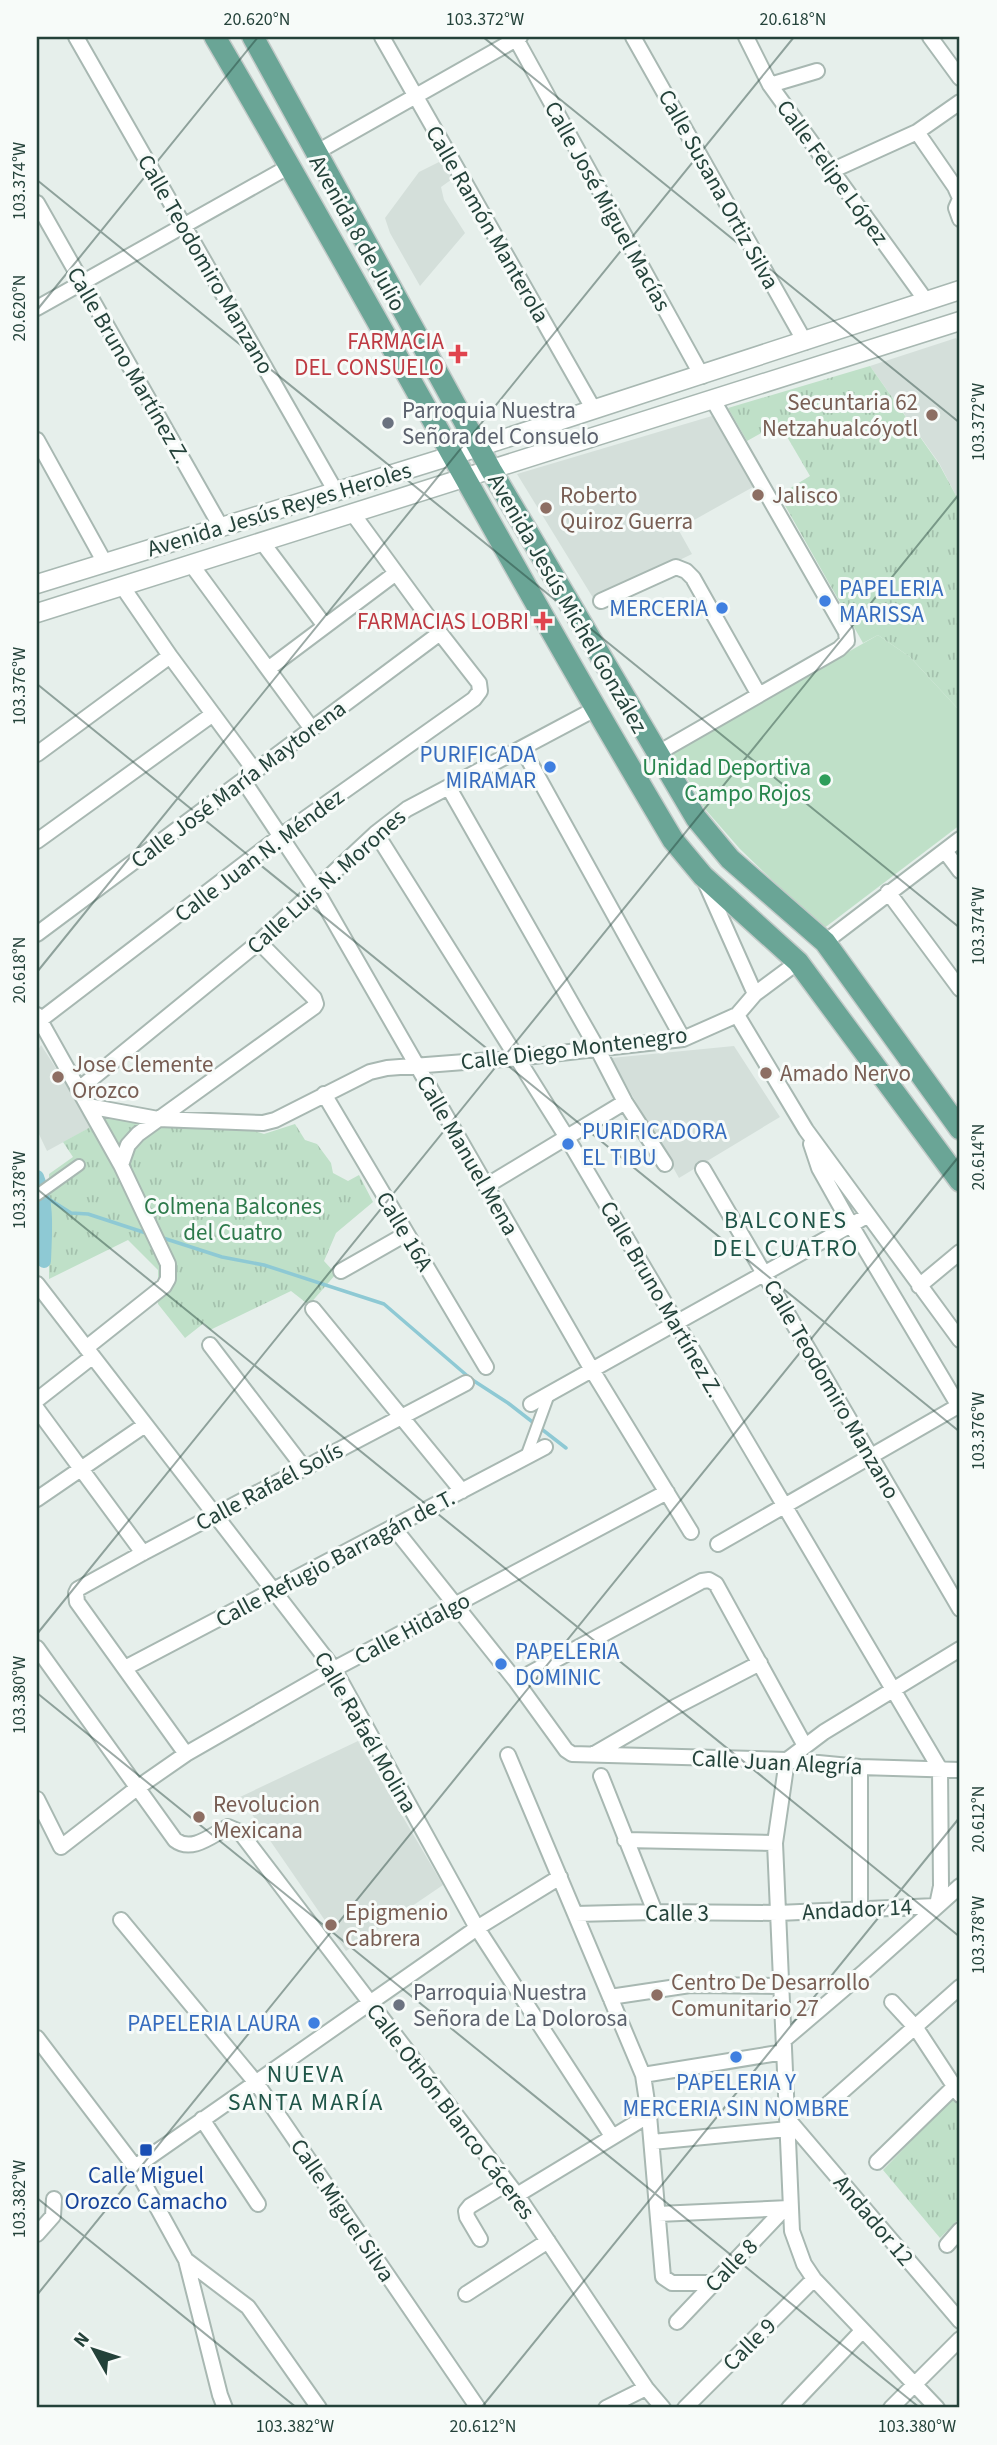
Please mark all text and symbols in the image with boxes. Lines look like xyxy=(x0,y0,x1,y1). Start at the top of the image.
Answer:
text: 20.620°N xyxy=(224,7,290,32)
text: 103.372°W xyxy=(446,7,524,32)
text: 20.618°N xyxy=(760,7,826,32)
street label: Calle Susana Ortiz Silva xyxy=(650,83,787,295)
street label: Calle Felipe López xyxy=(769,93,897,252)
street label: Calle José Miguel Macías xyxy=(536,95,679,317)
street label: Calle Ramón Manterola xyxy=(417,119,558,329)
text: 103.374°W xyxy=(7,142,32,220)
street label: Calle Teodomiro Manzano xyxy=(129,148,282,380)
street label: Avenida 8 de Julio xyxy=(301,149,414,317)
street label: Calle Bruno Martínez Z. xyxy=(59,261,198,470)
text: 20.620°N xyxy=(7,275,32,341)
place label: FARMACIA DEL CONSUELO xyxy=(294,325,445,384)
marker: FARMACIA DEL CONSUELO xyxy=(450,346,466,362)
text: 103.372°W xyxy=(966,383,991,461)
place label: Secuntaria 62 Netzahualcóyotl xyxy=(762,386,918,445)
place label: Parroquia Nuestra Señora del Consuelo xyxy=(402,394,599,453)
marker: Secuntaria 62 Netzahualcóyotl xyxy=(924,407,940,423)
marker: Parroquia Nuestra Señora del Consuelo xyxy=(380,415,396,431)
street label: Avenida Jesús Reyes Heroles xyxy=(143,454,415,565)
street label: Avenida Jesús Michel González xyxy=(480,467,656,739)
place label: Roberto Quiroz Guerra xyxy=(560,479,693,538)
place label: Jalisco xyxy=(772,479,838,512)
marker: Jalisco xyxy=(750,487,766,503)
marker: Roberto Quiroz Guerra xyxy=(538,500,554,516)
place label: PAPELERIA MARISSA xyxy=(839,572,944,631)
place label: MERCERIA xyxy=(609,592,709,625)
marker: PAPELERIA MARISSA xyxy=(817,593,833,609)
marker: MERCERIA xyxy=(714,600,730,616)
place label: FARMACIAS LOBRI xyxy=(357,605,529,638)
marker: FARMACIAS LOBRI xyxy=(535,613,551,629)
text: 103.376°W xyxy=(7,647,32,725)
street label: Calle José María Maytorena xyxy=(124,692,353,876)
place label: PURIFICADA MIRAMAR xyxy=(420,738,536,797)
place label: Unidad Deportiva Campo Rojos xyxy=(642,751,811,810)
marker: PURIFICADA MIRAMAR xyxy=(542,759,558,775)
marker: Unidad Deportiva Campo Rojos xyxy=(817,772,833,788)
street label: Calle Juan N. Méndez xyxy=(168,781,351,930)
street label: Calle Luis N. Morones xyxy=(239,801,413,962)
text: 103.374°W xyxy=(966,887,991,965)
text: 20.618°N xyxy=(7,937,32,1003)
street label: Calle Diego Montenegro xyxy=(459,1018,689,1079)
place label: Jose Clemente Orozco xyxy=(72,1048,213,1107)
place label: Amado Nervo xyxy=(780,1057,911,1090)
marker: Amado Nervo xyxy=(758,1065,774,1081)
marker: Jose Clemente Orozco xyxy=(50,1069,66,1085)
street label: Calle Manuel Mena xyxy=(408,1069,527,1241)
place label: PURIFICADORA EL TIBU xyxy=(582,1115,727,1174)
text: 20.614°N xyxy=(966,1124,991,1190)
marker: PURIFICADORA EL TIBU xyxy=(560,1136,576,1152)
text: 103.378°W xyxy=(7,1151,32,1229)
street label: Calle 16A xyxy=(368,1185,442,1278)
park label: Colmena Balcones del Cuatro xyxy=(144,1190,322,1249)
street label: Calle Bruno Martínez Z. xyxy=(592,1195,731,1404)
district label: BALCONES DEL CUATRO xyxy=(713,1203,859,1266)
street label: Calle Teodomiro Manzano xyxy=(755,1273,908,1505)
text: 103.376°W xyxy=(966,1392,991,1470)
street label: Calle Rafaél Solís xyxy=(190,1434,349,1539)
street label: Calle Refugio Barragán de T. xyxy=(210,1481,461,1636)
street label: Calle Hidalgo xyxy=(348,1584,476,1673)
place label: PAPELERIA DOMINIC xyxy=(515,1635,620,1694)
street label: Calle Rafaél Molina xyxy=(306,1645,425,1819)
text: 103.380°W xyxy=(7,1656,32,1734)
marker: PAPELERIA DOMINIC xyxy=(493,1656,509,1672)
street label: Calle Juan Alegría xyxy=(691,1742,863,1783)
text: 20.612°N xyxy=(966,1786,991,1852)
place label: Revolucion Mexicana xyxy=(213,1788,320,1847)
marker: Revolucion Mexicana xyxy=(191,1809,207,1825)
street label: Andador 14 xyxy=(801,1890,913,1929)
place label: Epigmenio Cabrera xyxy=(345,1896,448,1955)
text: 103.378°W xyxy=(966,1896,991,1974)
street label: Calle 3 xyxy=(645,1897,709,1930)
marker: Epigmenio Cabrera xyxy=(323,1917,339,1933)
place label: Centro De Desarrollo Comunitario 27 xyxy=(671,1966,870,2025)
place label: Parroquia Nuestra Señora de La Dolorosa xyxy=(413,1976,628,2035)
marker: Centro De Desarrollo Comunitario 27 xyxy=(649,1987,665,2003)
street label: Calle Othón Blanco Cáceres xyxy=(358,1996,543,2226)
marker: Parroquia Nuestra Señora de La Dolorosa xyxy=(391,1997,407,2013)
place label: PAPELERIA LAURA xyxy=(127,2007,301,2040)
marker: PAPELERIA LAURA xyxy=(306,2015,322,2031)
marker: PAPELERIA Y MERCERIA SIN NOMBRE xyxy=(728,2049,744,2065)
district label: NUEVA SANTA MARÍA xyxy=(228,2057,384,2120)
place label: PAPELERIA Y MERCERIA SIN NOMBRE xyxy=(623,2066,849,2125)
street label: Calle Miguel Silva xyxy=(282,2132,403,2289)
marker: Calle Miguel Orozco Camacho xyxy=(138,2142,154,2158)
place label: Calle Miguel Orozco Camacho xyxy=(65,2159,227,2218)
text: 103.382°W xyxy=(7,2160,32,2238)
street label: Andador 12 xyxy=(826,2168,922,2273)
street label: Calle 8 xyxy=(697,2231,765,2300)
street label: Calle 9 xyxy=(715,2310,784,2379)
north arrow xyxy=(60,2316,130,2386)
text: N xyxy=(67,2327,96,2354)
text: 103.382°W xyxy=(256,2414,334,2439)
text: 20.612°N xyxy=(450,2414,516,2439)
text: 103.380°W xyxy=(878,2414,956,2439)

